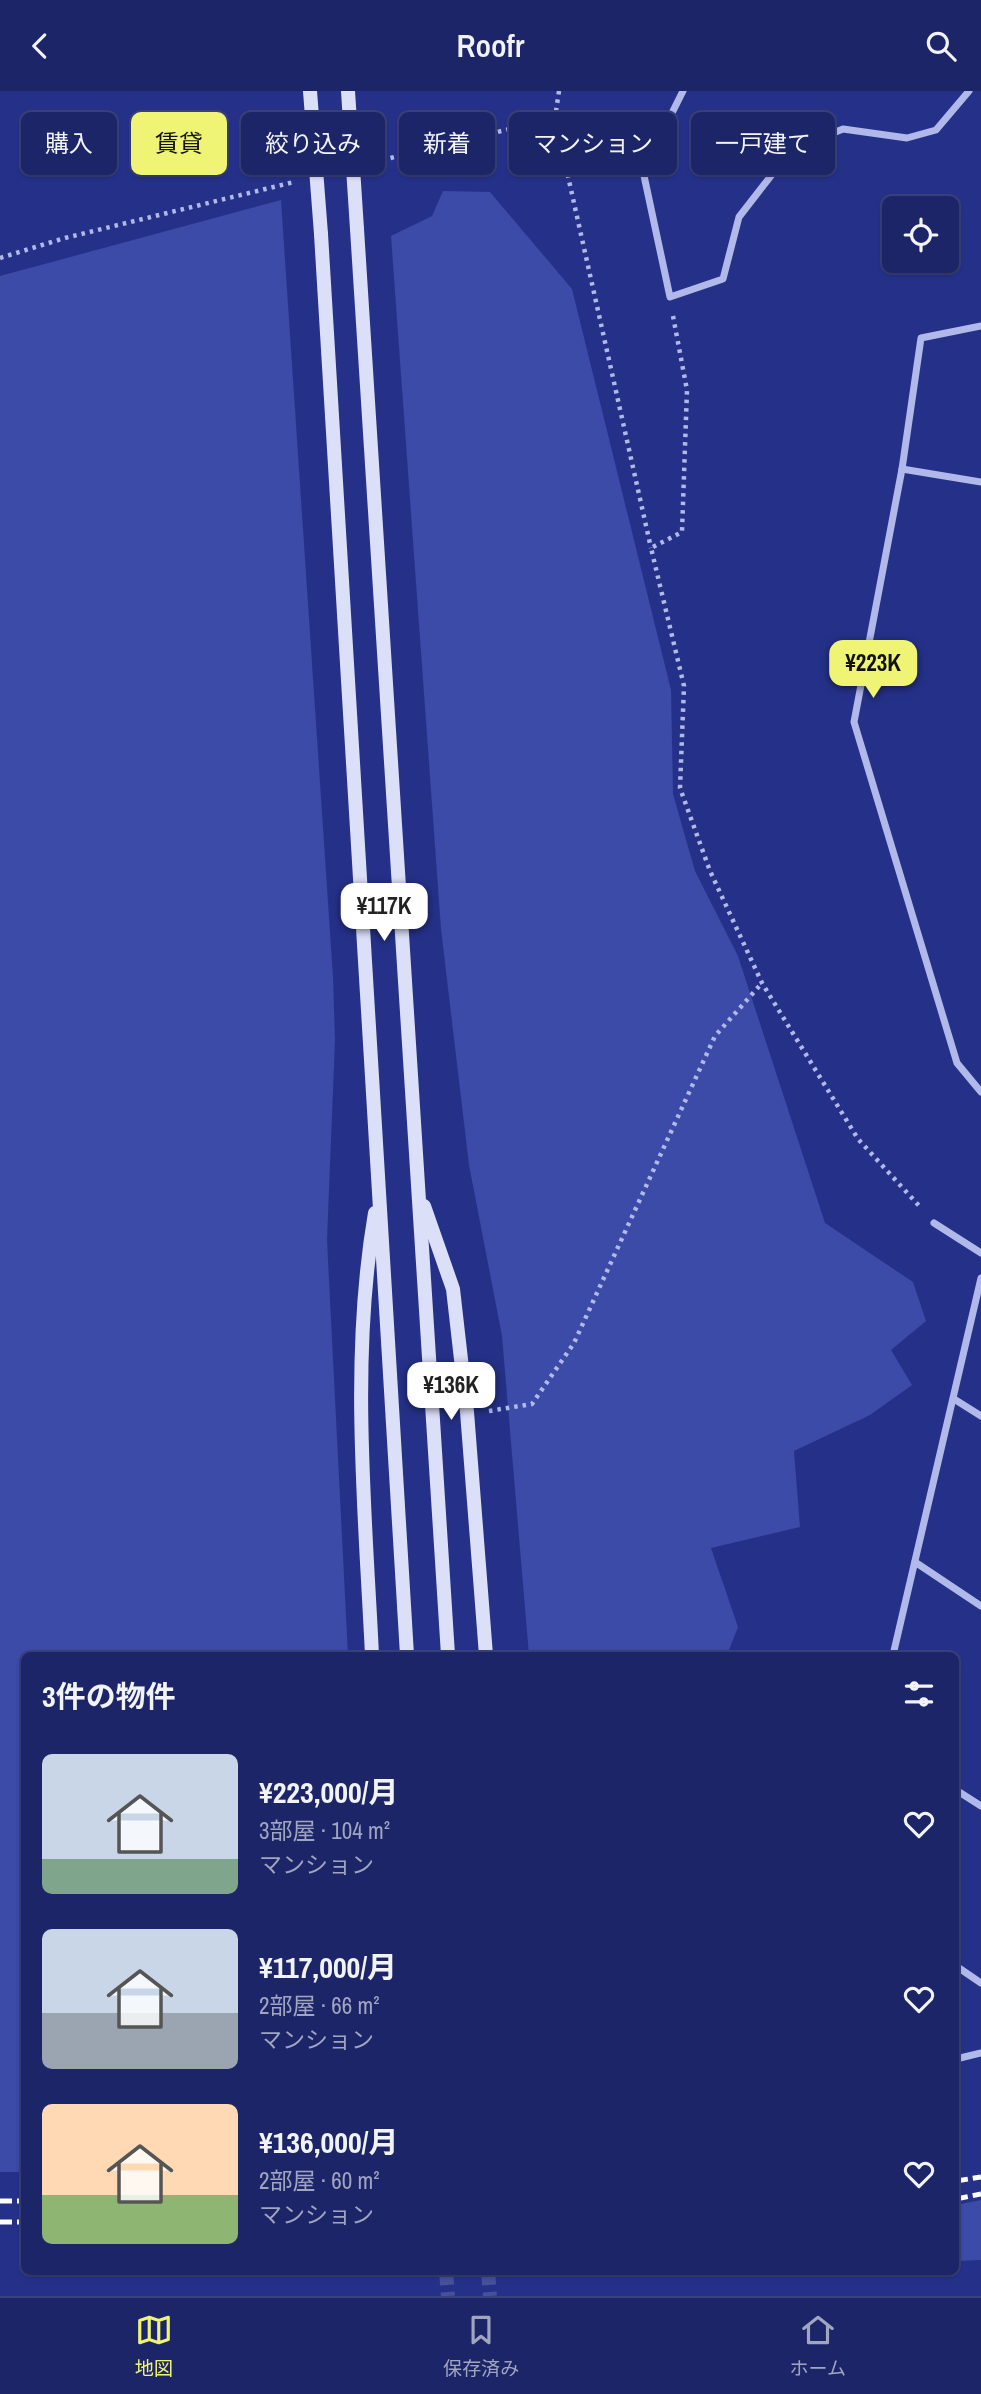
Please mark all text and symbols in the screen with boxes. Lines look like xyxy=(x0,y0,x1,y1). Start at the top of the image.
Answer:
text: Roofr xyxy=(456,24,525,67)
icon: back xyxy=(21,27,59,65)
icon: search xyxy=(922,27,960,65)
chip: 購入 xyxy=(21,112,117,175)
chip: 賃貸 xyxy=(131,112,227,175)
chip: 絞り込み xyxy=(241,112,385,175)
chip: 新着 xyxy=(399,112,495,175)
chip: マンション xyxy=(509,112,677,175)
chip: 一戸建て xyxy=(691,112,835,175)
map controls xyxy=(882,196,959,273)
button: locate xyxy=(882,196,959,273)
pin: ¥223K xyxy=(824,641,922,700)
text: ¥223K xyxy=(845,647,901,678)
pin: ¥117K xyxy=(335,883,433,943)
text: ¥117K xyxy=(357,890,411,921)
pin: ¥136K xyxy=(402,1363,500,1422)
text: ¥136K xyxy=(423,1369,479,1400)
icon: filters xyxy=(900,1675,938,1713)
text: 3件の物件 xyxy=(42,1676,176,1716)
text: ¥223,000/月 xyxy=(259,1772,398,1812)
icon: home xyxy=(98,1782,182,1866)
icon: heart xyxy=(900,1805,938,1843)
text: 3部屋 · 104 m² xyxy=(259,1815,390,1846)
text: マンション xyxy=(259,1849,374,1880)
text: ¥117,000/月 xyxy=(259,1947,397,1987)
icon: home xyxy=(98,1957,182,2041)
icon: heart xyxy=(900,1980,938,2018)
text: 2部屋 · 66 m² xyxy=(259,1990,379,2021)
text: マンション xyxy=(259,2024,374,2055)
text: ¥136,000/月 xyxy=(259,2122,398,2162)
icon: home xyxy=(98,2132,182,2216)
icon: heart xyxy=(900,2155,938,2193)
text: 2部屋 · 60 m² xyxy=(259,2165,379,2196)
text: マンション xyxy=(259,2199,374,2230)
tab: 地図 xyxy=(135,2311,173,2381)
tab: 保存済み xyxy=(443,2311,519,2381)
tab: ホーム xyxy=(789,2311,846,2381)

